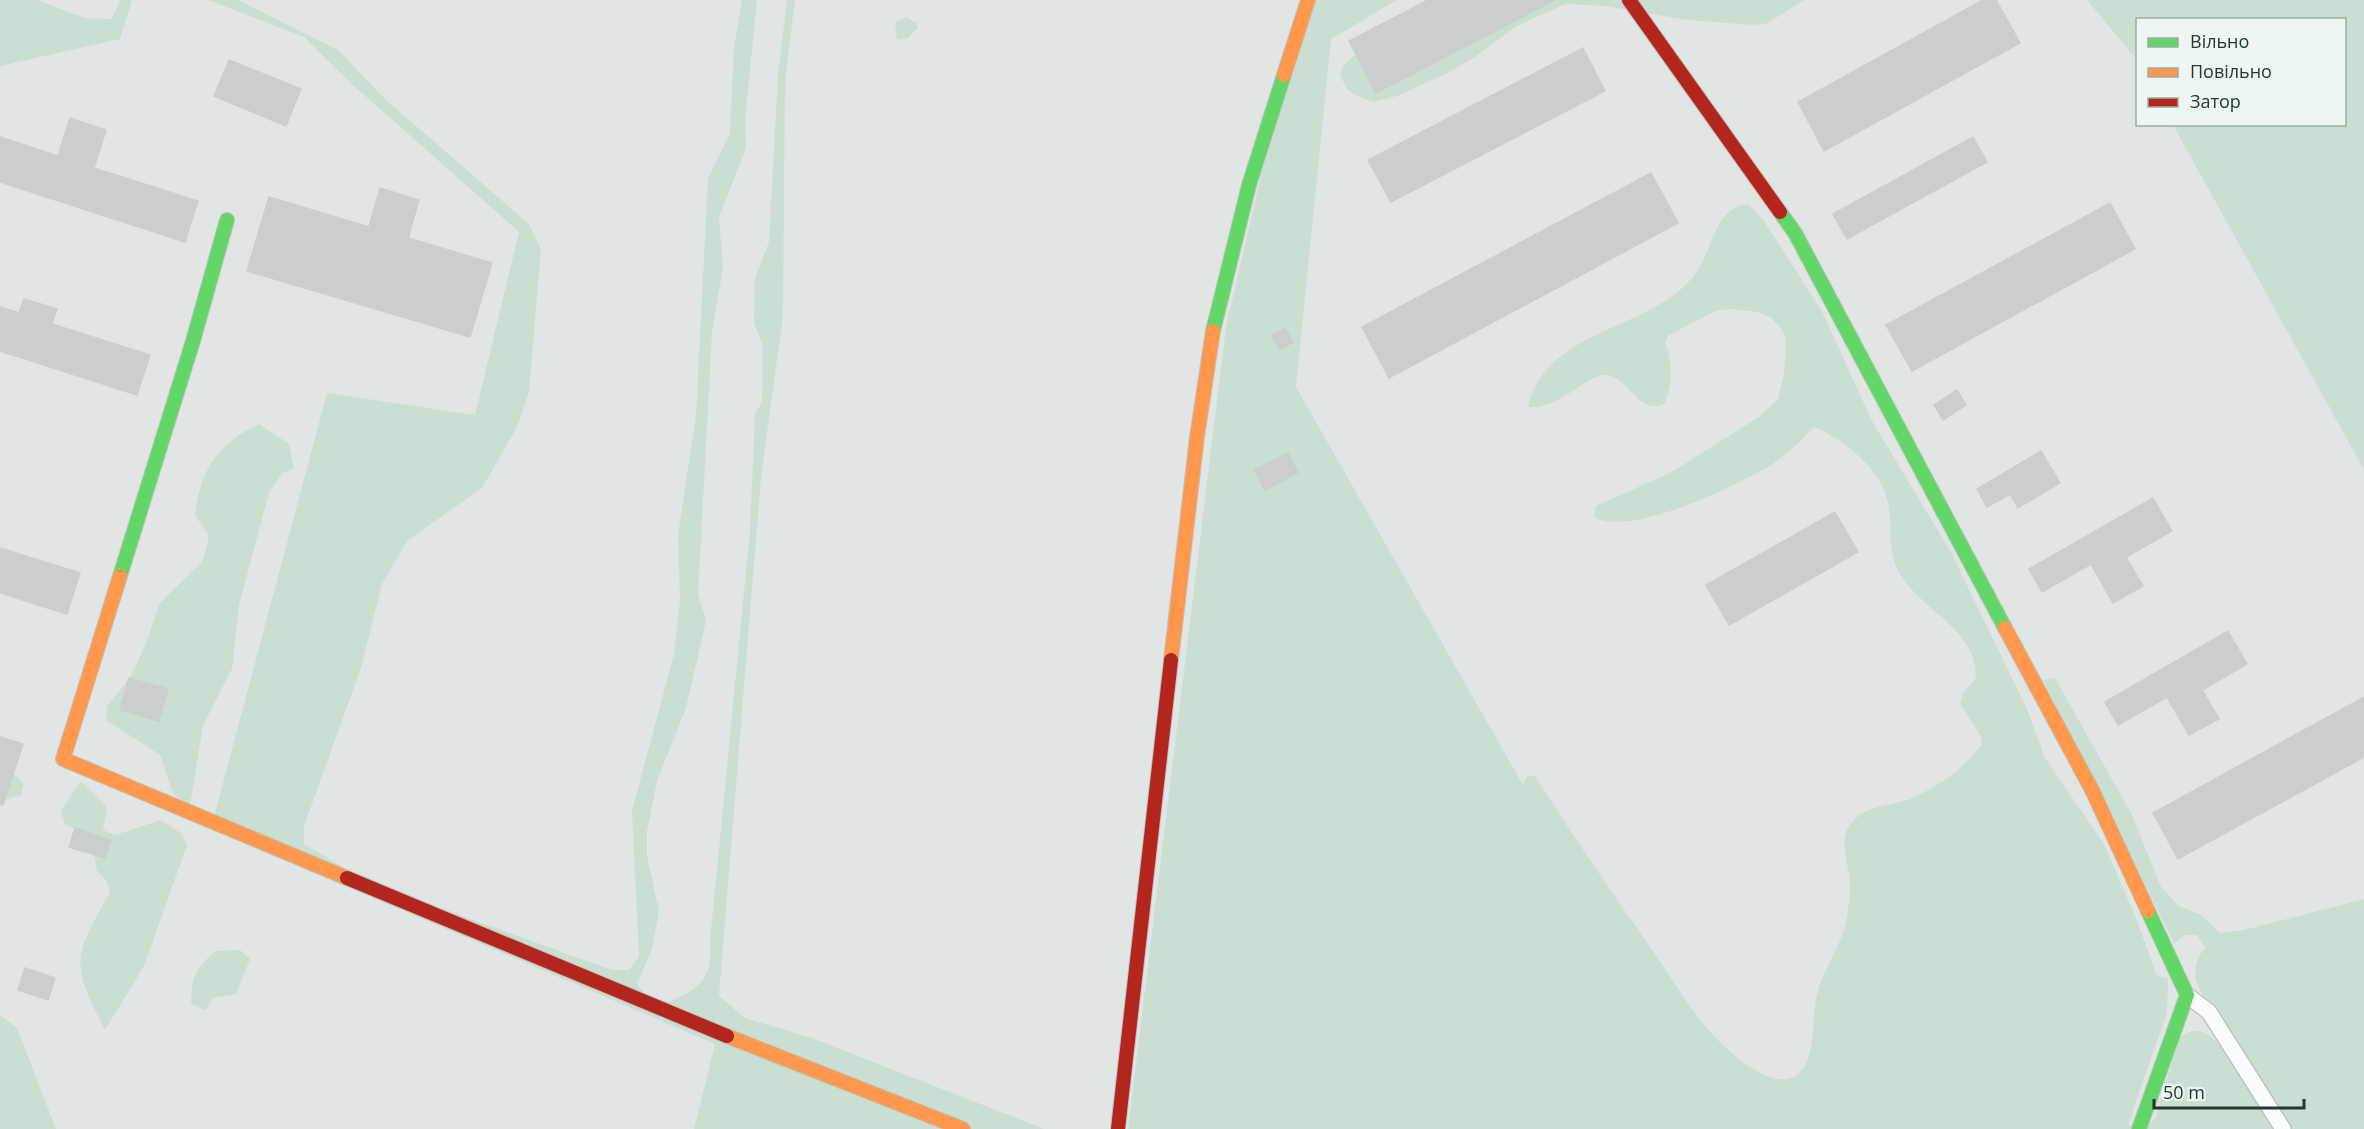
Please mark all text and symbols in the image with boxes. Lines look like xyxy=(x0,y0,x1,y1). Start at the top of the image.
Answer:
legend xyxy=(2136,18,2346,126)
text: Вільно xyxy=(2190,29,2249,53)
text: Повільно xyxy=(2190,59,2272,83)
text: Затор xyxy=(2190,89,2241,113)
scale bar xyxy=(2154,1072,2304,1110)
text: 50 m xyxy=(2163,1080,2205,1104)

